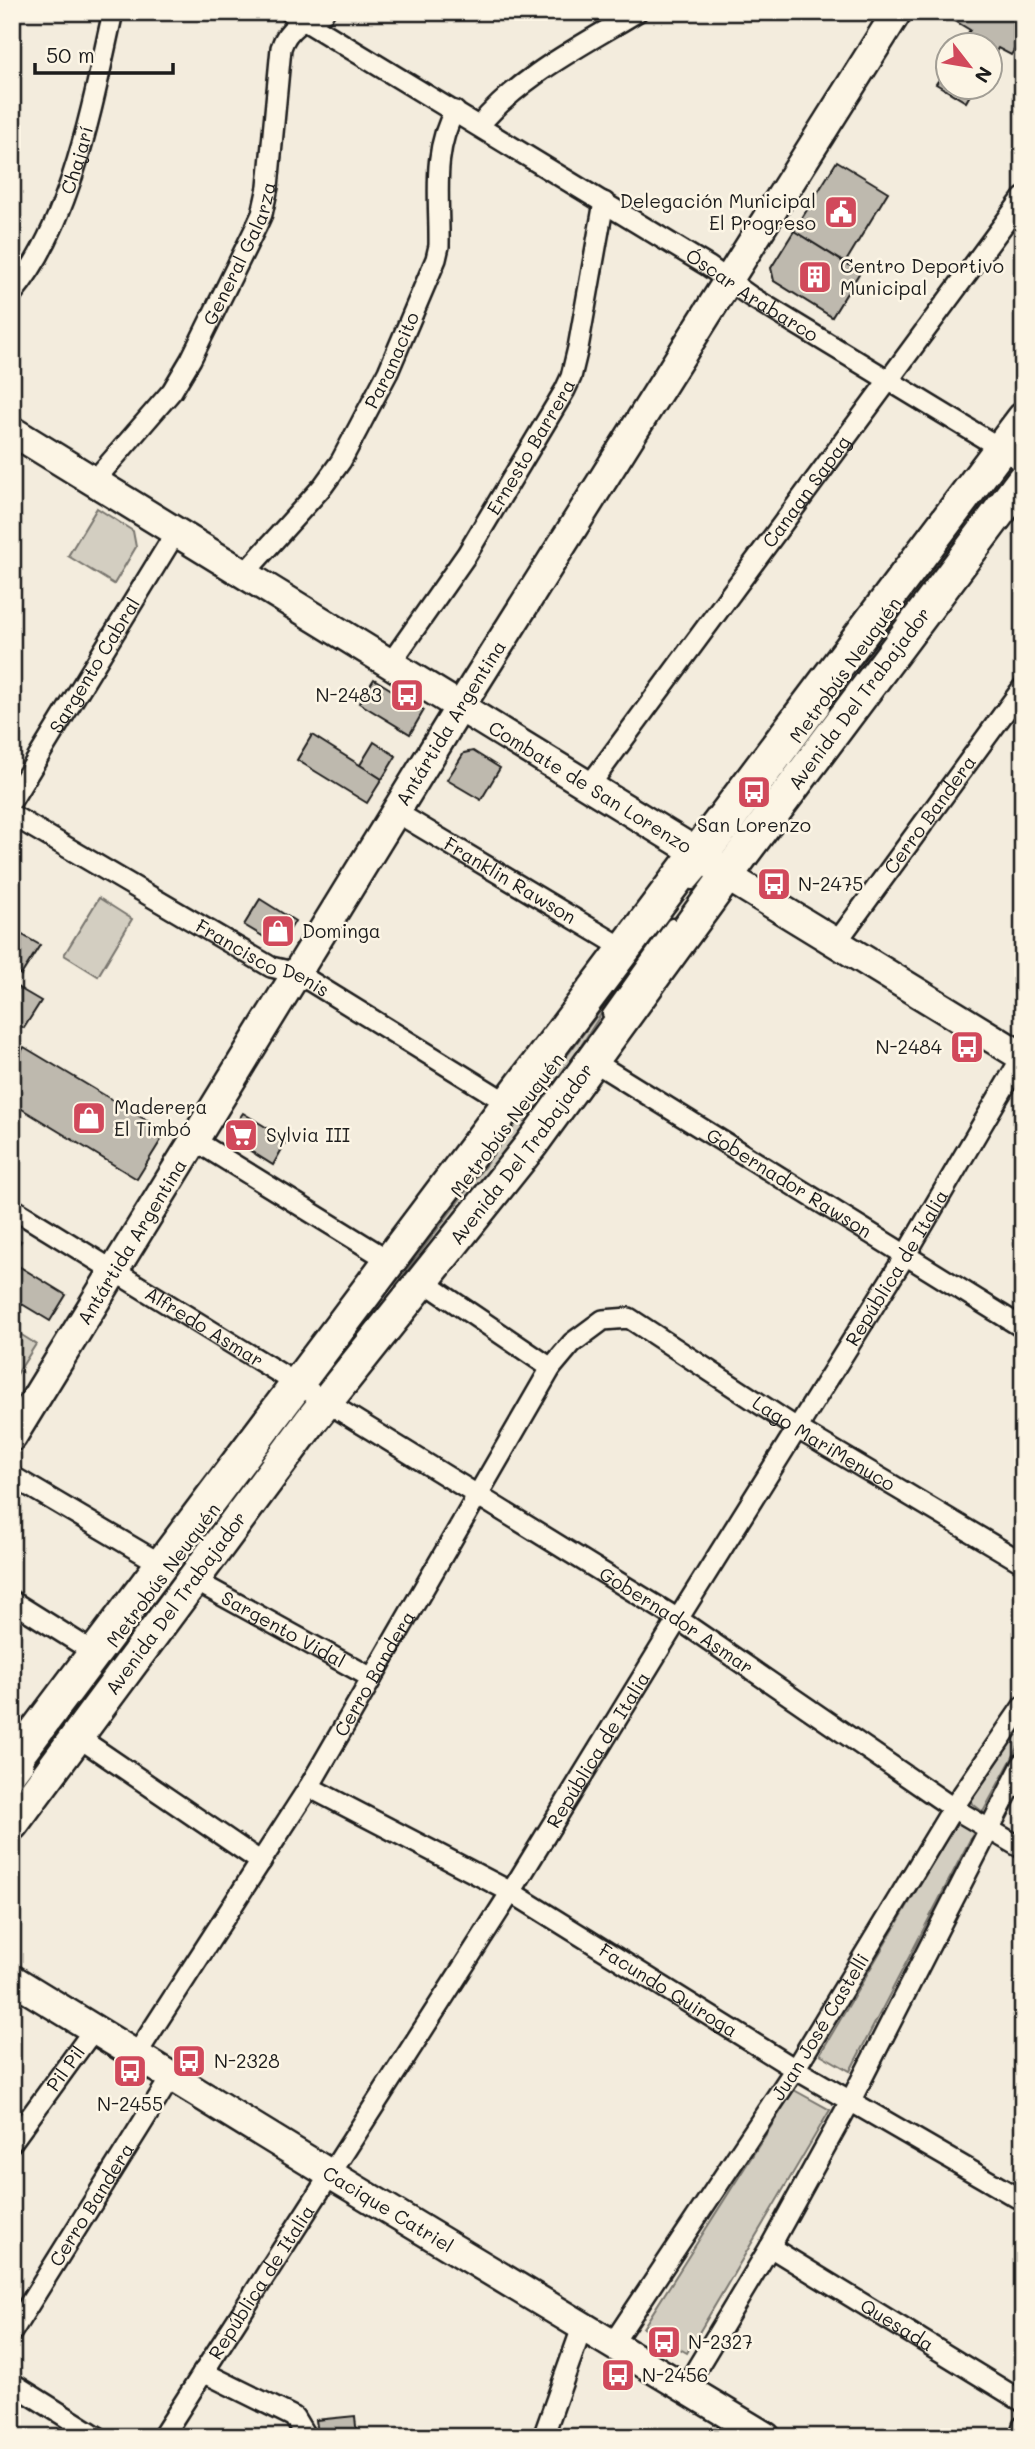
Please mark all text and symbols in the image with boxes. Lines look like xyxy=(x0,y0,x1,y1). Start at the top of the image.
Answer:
scale bar xyxy=(35,32,173,76)
north arrow xyxy=(934,32,1004,102)
text: 50 m xyxy=(46,41,95,68)
text: N xyxy=(970,62,998,88)
street label: Chajarí xyxy=(54,123,98,197)
street label: General Galarza xyxy=(197,179,281,329)
place label: Delegación Municipal El Progreso xyxy=(620,188,816,235)
public building icon: Delegación Municipal El Progreso xyxy=(822,193,860,231)
street label: Óscar Arabarco xyxy=(681,242,823,347)
place label: Centro Deportivo Municipal xyxy=(840,253,1004,300)
building icon: Centro Deportivo Municipal xyxy=(796,258,834,296)
street label: Paranacito xyxy=(358,308,424,413)
street label: Ernesto Barrera xyxy=(480,375,580,519)
street label: Canaan Sapag xyxy=(756,430,856,552)
street label: Sargento Cabral xyxy=(43,592,145,738)
street label: Metrobús Neuquén xyxy=(783,592,906,748)
street label: Avenida Del Trabajador xyxy=(782,602,935,794)
street label: Antártida Argentina xyxy=(389,635,511,810)
bus stop icon: N-2483 xyxy=(388,676,426,714)
place label: N-2483 xyxy=(316,682,382,707)
street label: Combate de San Lorenzo xyxy=(484,714,697,859)
street label: Cerro Bandera xyxy=(878,750,981,879)
bus stop icon: San Lorenzo xyxy=(735,773,773,811)
place label: San Lorenzo xyxy=(697,812,811,837)
street label: Franklin Rawson xyxy=(440,831,581,929)
bus stop icon: N-2475 xyxy=(755,865,793,903)
place label: N-2475 xyxy=(798,871,863,896)
shop icon: Dominga xyxy=(259,912,297,950)
street label: Francisco Denis xyxy=(191,913,334,1002)
place label: Dominga xyxy=(302,918,381,943)
bus stop icon: N-2484 xyxy=(948,1028,986,1066)
place label: N-2484 xyxy=(876,1034,942,1059)
street label: Metrobús Neuquén xyxy=(444,1047,569,1202)
street label: Avenida Del Trabajador xyxy=(444,1058,599,1249)
place label: Maderera El Timbó xyxy=(114,1094,207,1141)
shop icon: Maderera El Timbó xyxy=(70,1099,108,1137)
supermarket icon: Sylvia III xyxy=(222,1116,260,1154)
place label: Sylvia III xyxy=(266,1122,350,1147)
street label: Gobernador Rawson xyxy=(702,1122,877,1243)
street label: Antártida Argentina xyxy=(71,1154,192,1329)
street label: República de Italia xyxy=(839,1185,953,1350)
street label: Alfredo Asmar xyxy=(141,1280,269,1372)
street label: Lago MariMenuco xyxy=(748,1390,900,1496)
street label: Metrobús Neuquén xyxy=(100,1497,225,1652)
street label: Avenida Del Trabajador xyxy=(99,1506,252,1699)
street label: Gobernador Asmar xyxy=(595,1561,759,1679)
street label: Sargento Vidal xyxy=(217,1585,350,1673)
street label: Cerro Bandera xyxy=(328,1606,420,1741)
street label: República de Italia xyxy=(540,1667,655,1832)
street label: Facundo Quiroga xyxy=(595,1937,743,2042)
street label: Juan José Castelli xyxy=(765,1948,874,2105)
street label: Pil Pil xyxy=(40,2040,90,2096)
bus stop icon: N-2328 xyxy=(170,2042,208,2080)
place label: N-2328 xyxy=(214,2048,280,2073)
bus stop icon: N-2455 xyxy=(111,2052,149,2090)
place label: N-2455 xyxy=(97,2091,163,2116)
street label: Cerro Bandera xyxy=(43,2138,139,2271)
street label: Cacique Catriel xyxy=(318,2160,459,2258)
street label: República de Italia xyxy=(202,2200,320,2364)
street label: Quesada xyxy=(856,2292,939,2356)
bus stop icon: N-2327 xyxy=(645,2323,683,2361)
place label: N-2327 xyxy=(688,2329,753,2354)
bus stop icon: N-2456 xyxy=(599,2356,637,2394)
place label: N-2456 xyxy=(642,2362,708,2387)

